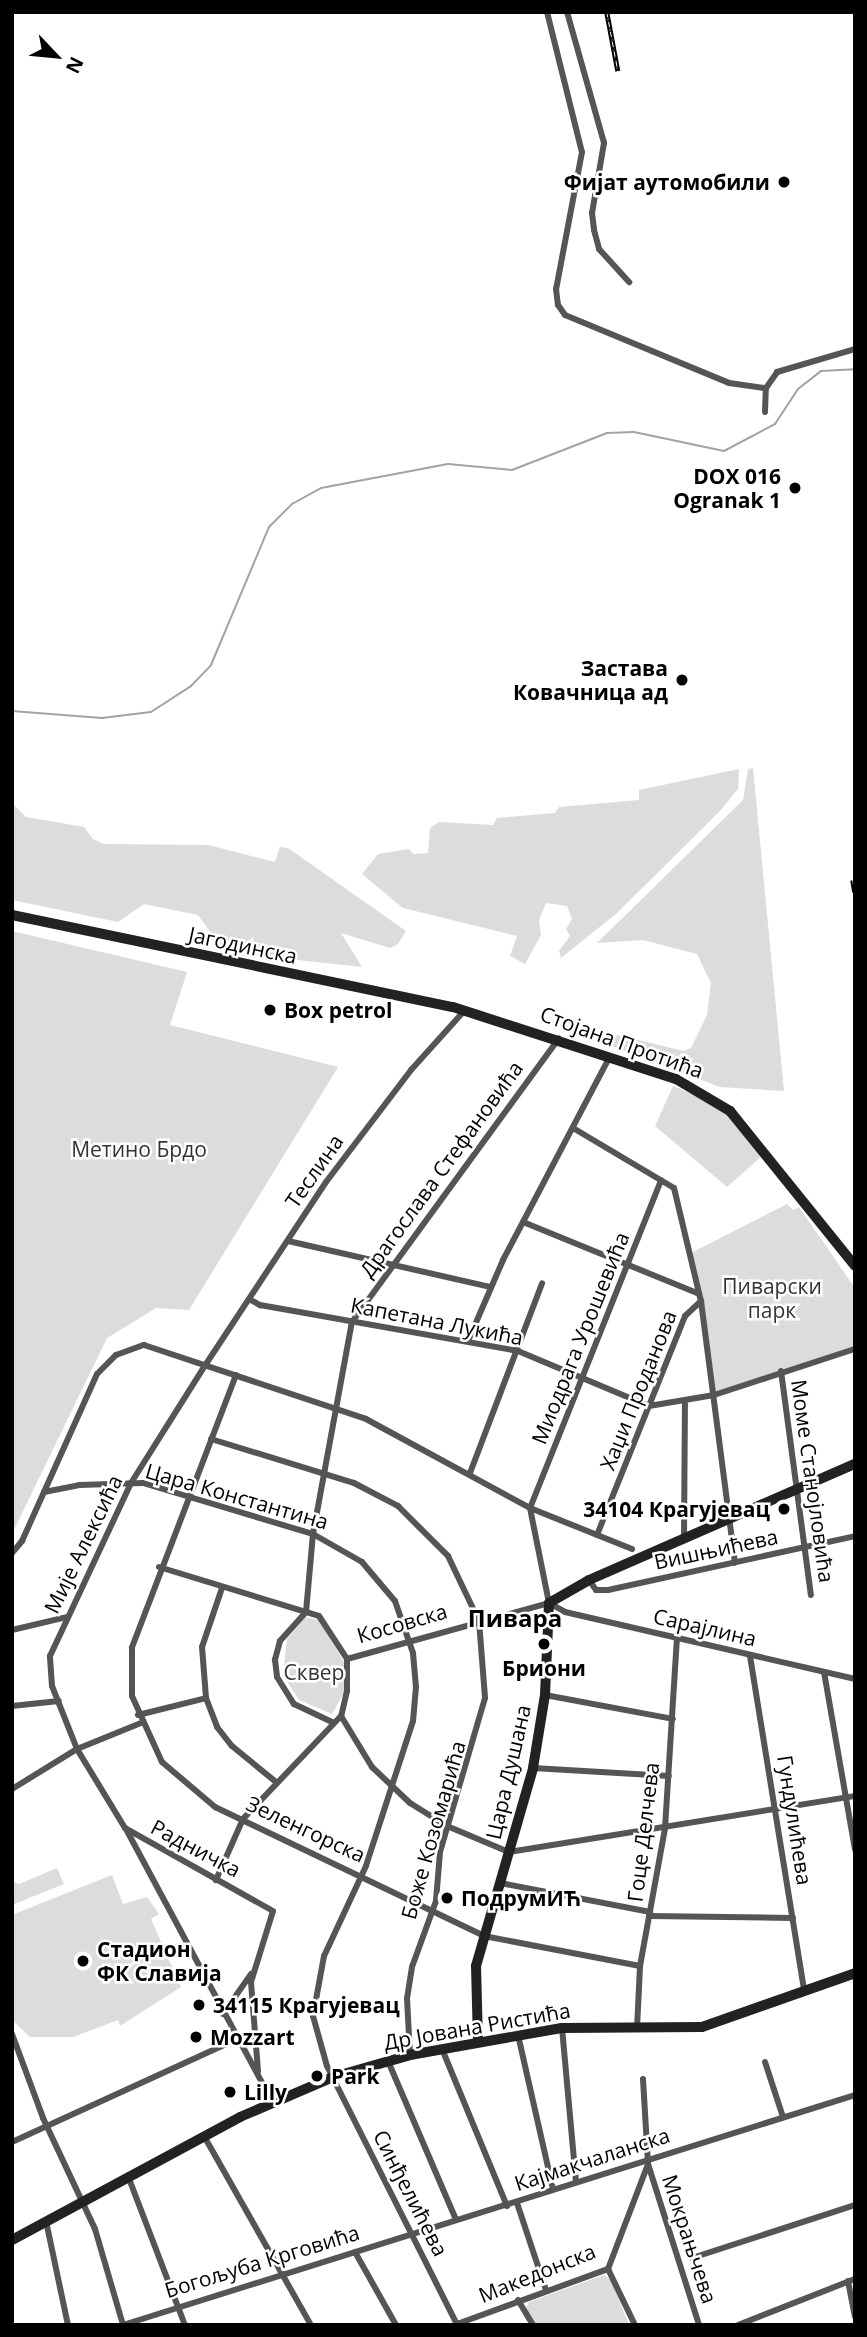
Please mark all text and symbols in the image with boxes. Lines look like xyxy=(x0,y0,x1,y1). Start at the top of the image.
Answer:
north arrow xyxy=(21,21,91,91)
text: N xyxy=(60,53,90,78)
place label: Фијат аутомобили xyxy=(564,169,770,195)
marker: Фијат аутомобили xyxy=(776,174,792,190)
place label: DOX 016 Ogranak 1 xyxy=(673,463,781,513)
marker: DOX 016 Ogranak 1 xyxy=(787,480,803,496)
place label: Застава Ковачница ад xyxy=(513,655,668,705)
marker: Застава Ковачница ад xyxy=(674,672,690,688)
street label: Јагодинска xyxy=(186,921,300,969)
place label: Box petrol xyxy=(284,997,392,1023)
street label: Стојана Протића xyxy=(537,1001,707,1083)
marker: Box petrol xyxy=(262,1002,278,1018)
street label: Драгослава Стефановића xyxy=(354,1056,528,1282)
street label: Теслина xyxy=(280,1129,348,1213)
park label: Метино Брдо xyxy=(71,1136,207,1162)
street label: Миодрага Урошевића xyxy=(526,1228,634,1448)
park label: Пиварски парк xyxy=(722,1273,822,1323)
street label: Капетана Лукића xyxy=(349,1292,525,1350)
street label: Хаџи Проданова xyxy=(595,1307,681,1473)
street label: Моме Станојловића xyxy=(786,1378,840,1584)
street label: Цара Константина xyxy=(143,1458,331,1534)
street label: Мије Алексића xyxy=(39,1471,127,1617)
place label: 34104 Крагујевац xyxy=(583,1496,770,1522)
marker: 34104 Крагујевац xyxy=(776,1501,792,1517)
street label: Вишњићева xyxy=(652,1524,780,1574)
street label: Косовска xyxy=(354,1598,450,1648)
street label: Сарајлина xyxy=(651,1603,759,1651)
district label: Пивара xyxy=(468,1604,562,1632)
marker: Бриони xyxy=(536,1636,552,1652)
place label: Бриони xyxy=(502,1655,586,1681)
park label: Сквер xyxy=(284,1659,344,1685)
street label: Цара Душана xyxy=(480,1702,536,1842)
street label: Боже Козомарића xyxy=(396,1738,470,1922)
street label: Гундулићева xyxy=(772,1753,818,1887)
street label: Гоце Делчева xyxy=(622,1761,664,1903)
street label: Зеленгорска xyxy=(243,1790,369,1868)
street label: Радничка xyxy=(147,1814,245,1882)
place label: ПодрумИЋ xyxy=(461,1885,581,1911)
marker: ПодрумИЋ xyxy=(439,1890,455,1906)
place label: Стадион ФК Славија xyxy=(97,1936,222,1986)
marker: Стадион ФК Славија xyxy=(75,1953,91,1969)
place label: 34115 Крагујевац xyxy=(213,1992,400,2018)
marker: 34115 Крагујевац xyxy=(191,1997,207,2013)
street label: Др Јована Ристића xyxy=(382,1997,572,2055)
place label: Mozzart xyxy=(210,2024,295,2050)
marker: Mozzart xyxy=(188,2029,204,2045)
place label: Park xyxy=(331,2063,379,2089)
marker: Park xyxy=(309,2068,325,2084)
place label: Lilly xyxy=(244,2079,287,2105)
marker: Lilly xyxy=(222,2084,238,2100)
street label: Кајмакчаланска xyxy=(511,2122,673,2196)
street label: Синђелићева xyxy=(368,2126,454,2260)
street label: Мокрањчева xyxy=(657,2171,723,2307)
street label: Богољуба Крговића xyxy=(162,2219,362,2303)
street label: Македонска xyxy=(475,2238,599,2308)

